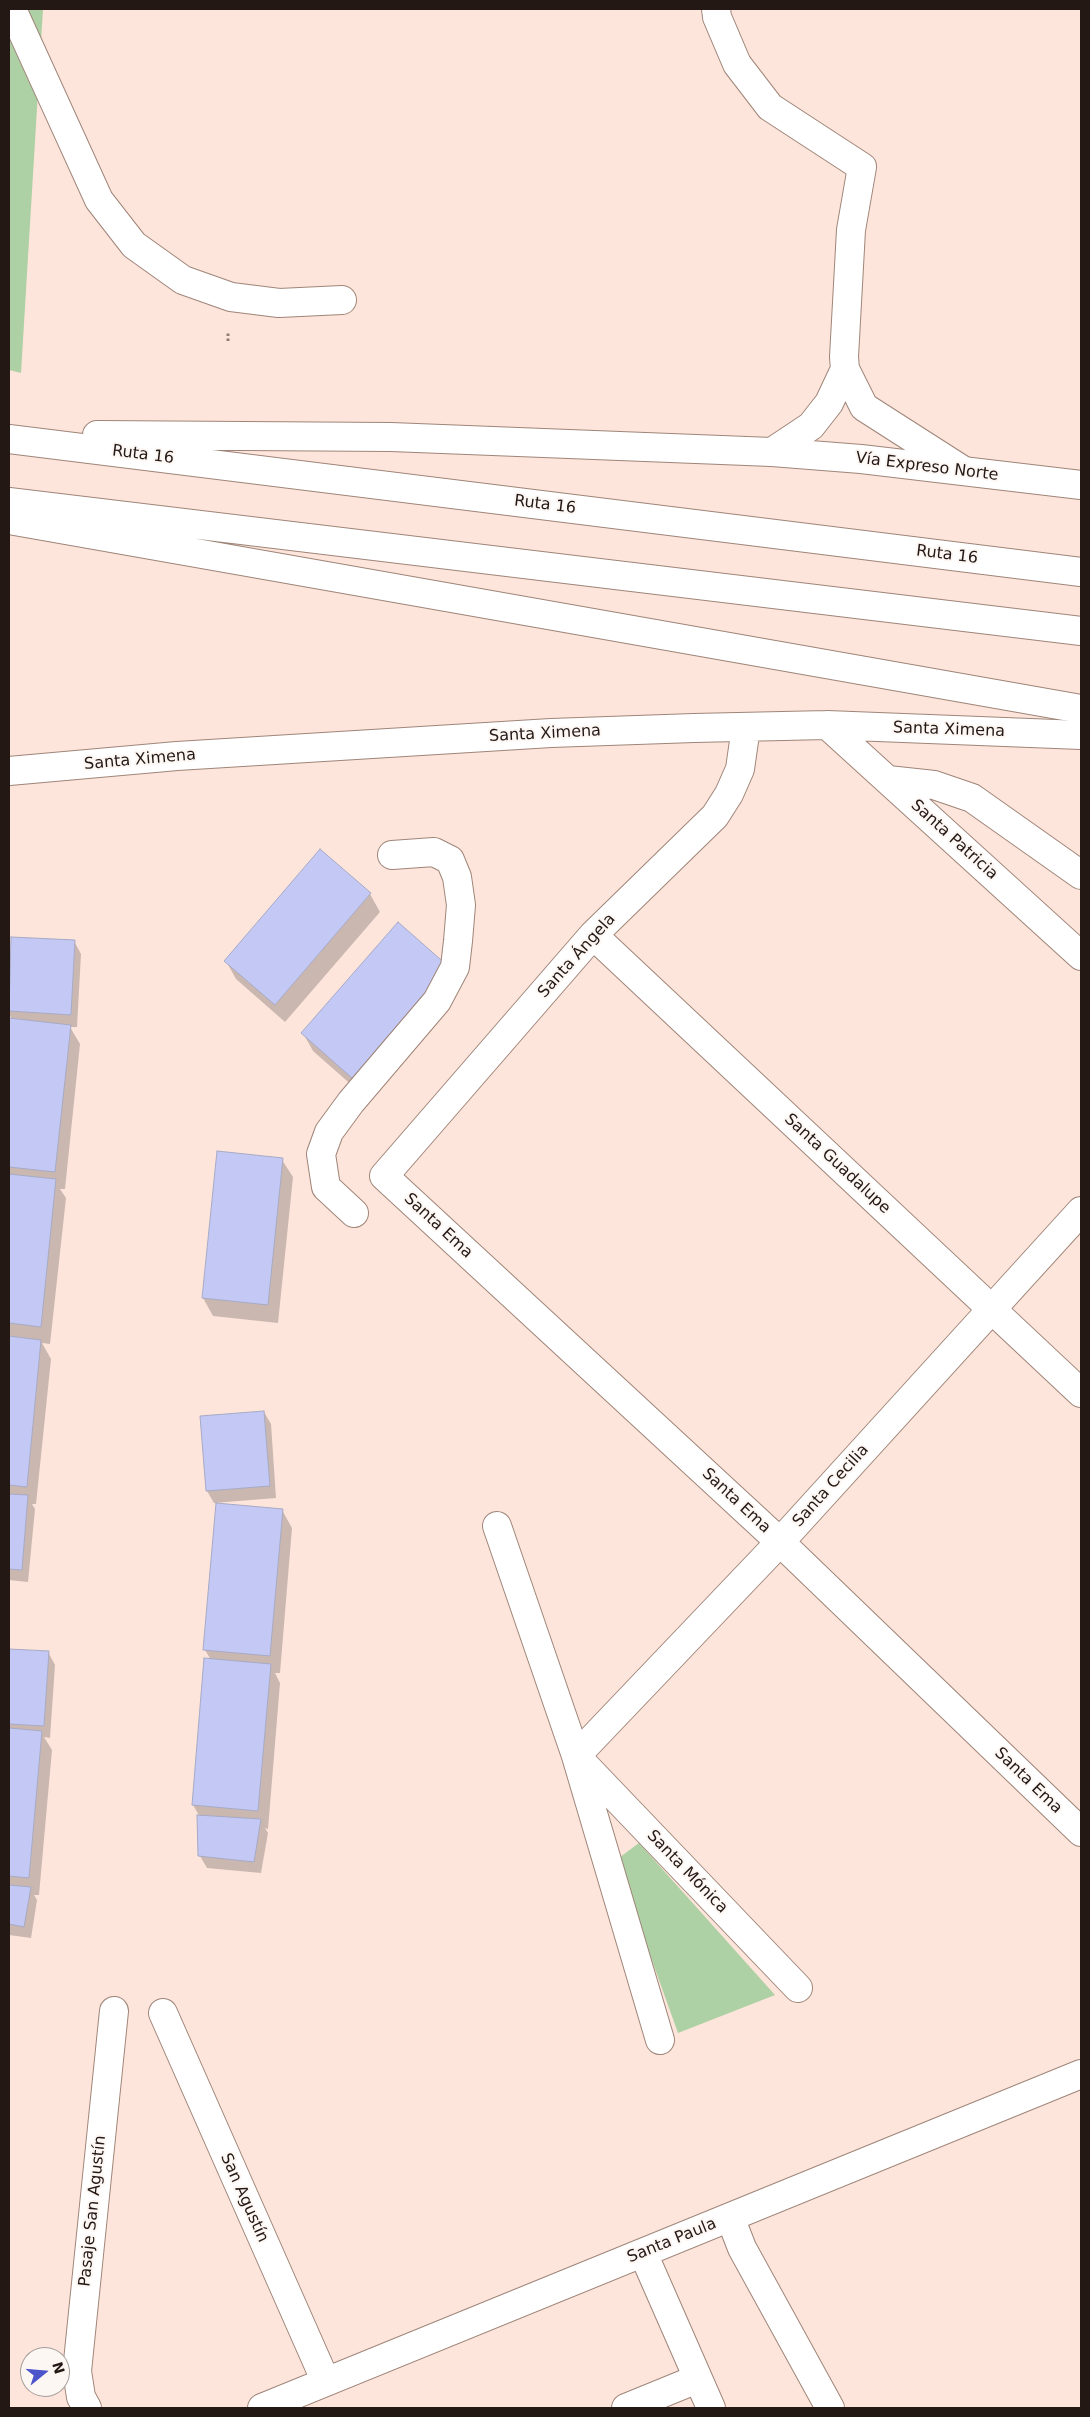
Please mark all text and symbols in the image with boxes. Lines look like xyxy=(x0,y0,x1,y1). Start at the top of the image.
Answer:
street label: Ruta 16 xyxy=(111,442,175,468)
street label: Vía Expreso Norte xyxy=(854,449,1000,485)
street label: Ruta 16 xyxy=(513,492,577,518)
street label: Ruta 16 xyxy=(915,542,979,568)
street label: Santa Ximena xyxy=(893,718,1005,742)
street label: Santa Ximena xyxy=(489,721,601,747)
street label: Santa Ximena xyxy=(83,746,197,774)
street label: Santa Patricia xyxy=(907,796,1001,884)
street label: Santa Ángela xyxy=(534,910,620,1002)
street label: Santa Guadalupe xyxy=(780,1110,894,1218)
street label: Santa Ema xyxy=(400,1189,476,1263)
street label: Santa Cecilia xyxy=(789,1441,873,1531)
street label: Santa Ema xyxy=(698,1464,774,1538)
street label: Santa Ema xyxy=(990,1744,1066,1818)
street label: Santa Mónica xyxy=(643,1826,731,1918)
street label: Pasaje San Agustín xyxy=(76,2134,110,2288)
street label: San Agustín xyxy=(216,2150,272,2246)
street label: Santa Paula xyxy=(625,2214,719,2268)
north arrow xyxy=(20,2347,70,2397)
text: N xyxy=(49,2360,68,2376)

